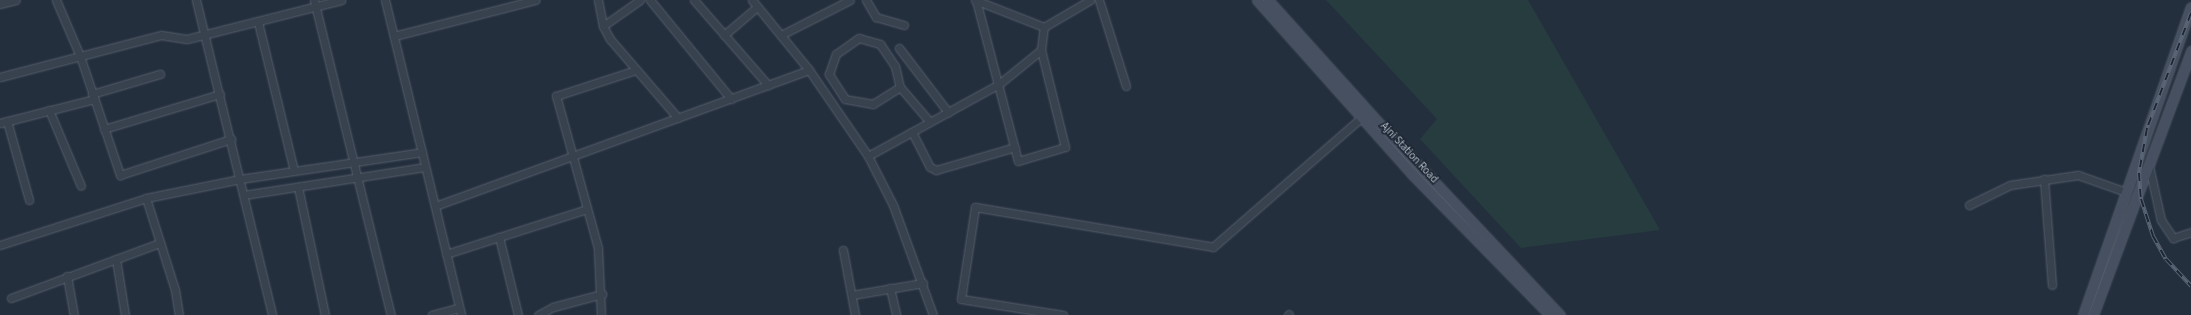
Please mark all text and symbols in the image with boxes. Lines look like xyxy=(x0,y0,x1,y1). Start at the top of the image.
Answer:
street label: Ajni Station Road xyxy=(1377,120,1441,186)

